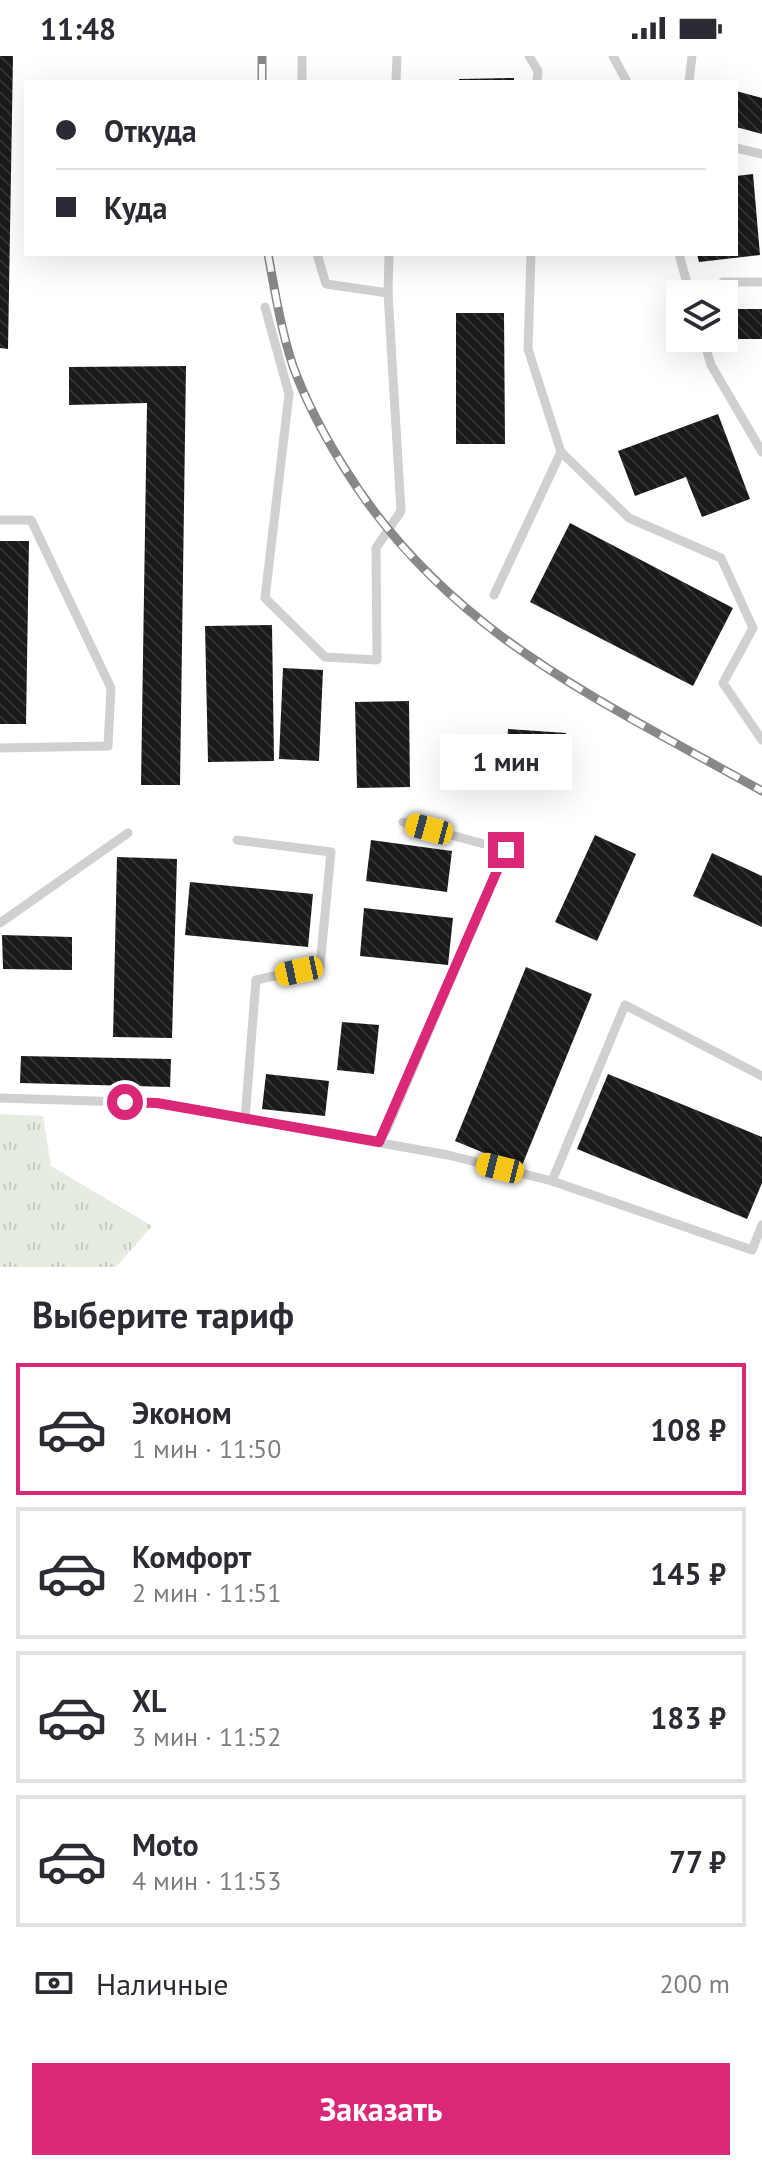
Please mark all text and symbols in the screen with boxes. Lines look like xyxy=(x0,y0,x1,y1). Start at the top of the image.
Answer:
text: 11:48 xyxy=(40,9,116,48)
text: Откуда xyxy=(104,111,197,150)
text: Куда xyxy=(104,188,167,227)
map controls xyxy=(666,280,738,352)
button: layers xyxy=(666,280,738,352)
callout: 1 мин xyxy=(440,734,572,790)
text: 1 мин xyxy=(473,745,539,778)
car xyxy=(403,811,455,847)
route end xyxy=(488,832,524,868)
car xyxy=(273,954,325,988)
route start xyxy=(107,1084,143,1120)
car xyxy=(474,1151,526,1185)
text: Выберите тариф xyxy=(32,1291,294,1338)
icon: car xyxy=(36,1393,108,1465)
text: Эконом xyxy=(132,1393,232,1432)
text: 108 ₽ xyxy=(650,1410,726,1449)
text: 1 мин · 11:50 xyxy=(132,1432,281,1465)
icon: car xyxy=(36,1537,108,1609)
text: Комфорт xyxy=(132,1537,251,1576)
text: 145 ₽ xyxy=(650,1554,726,1593)
text: 2 мин · 11:51 xyxy=(132,1576,281,1609)
icon: car xyxy=(36,1681,108,1753)
text: XL xyxy=(132,1681,166,1720)
text: 183 ₽ xyxy=(650,1698,726,1737)
text: 3 мин · 11:52 xyxy=(132,1720,281,1753)
icon: car xyxy=(36,1825,108,1897)
text: Moto xyxy=(132,1825,199,1864)
text: 77 ₽ xyxy=(669,1842,726,1881)
text: 4 мин · 11:53 xyxy=(132,1864,281,1897)
icon: cash xyxy=(32,1961,76,2005)
text: Наличные xyxy=(96,1964,228,2003)
text: 200 m xyxy=(659,1967,730,2000)
button: Заказать xyxy=(32,2063,730,2155)

